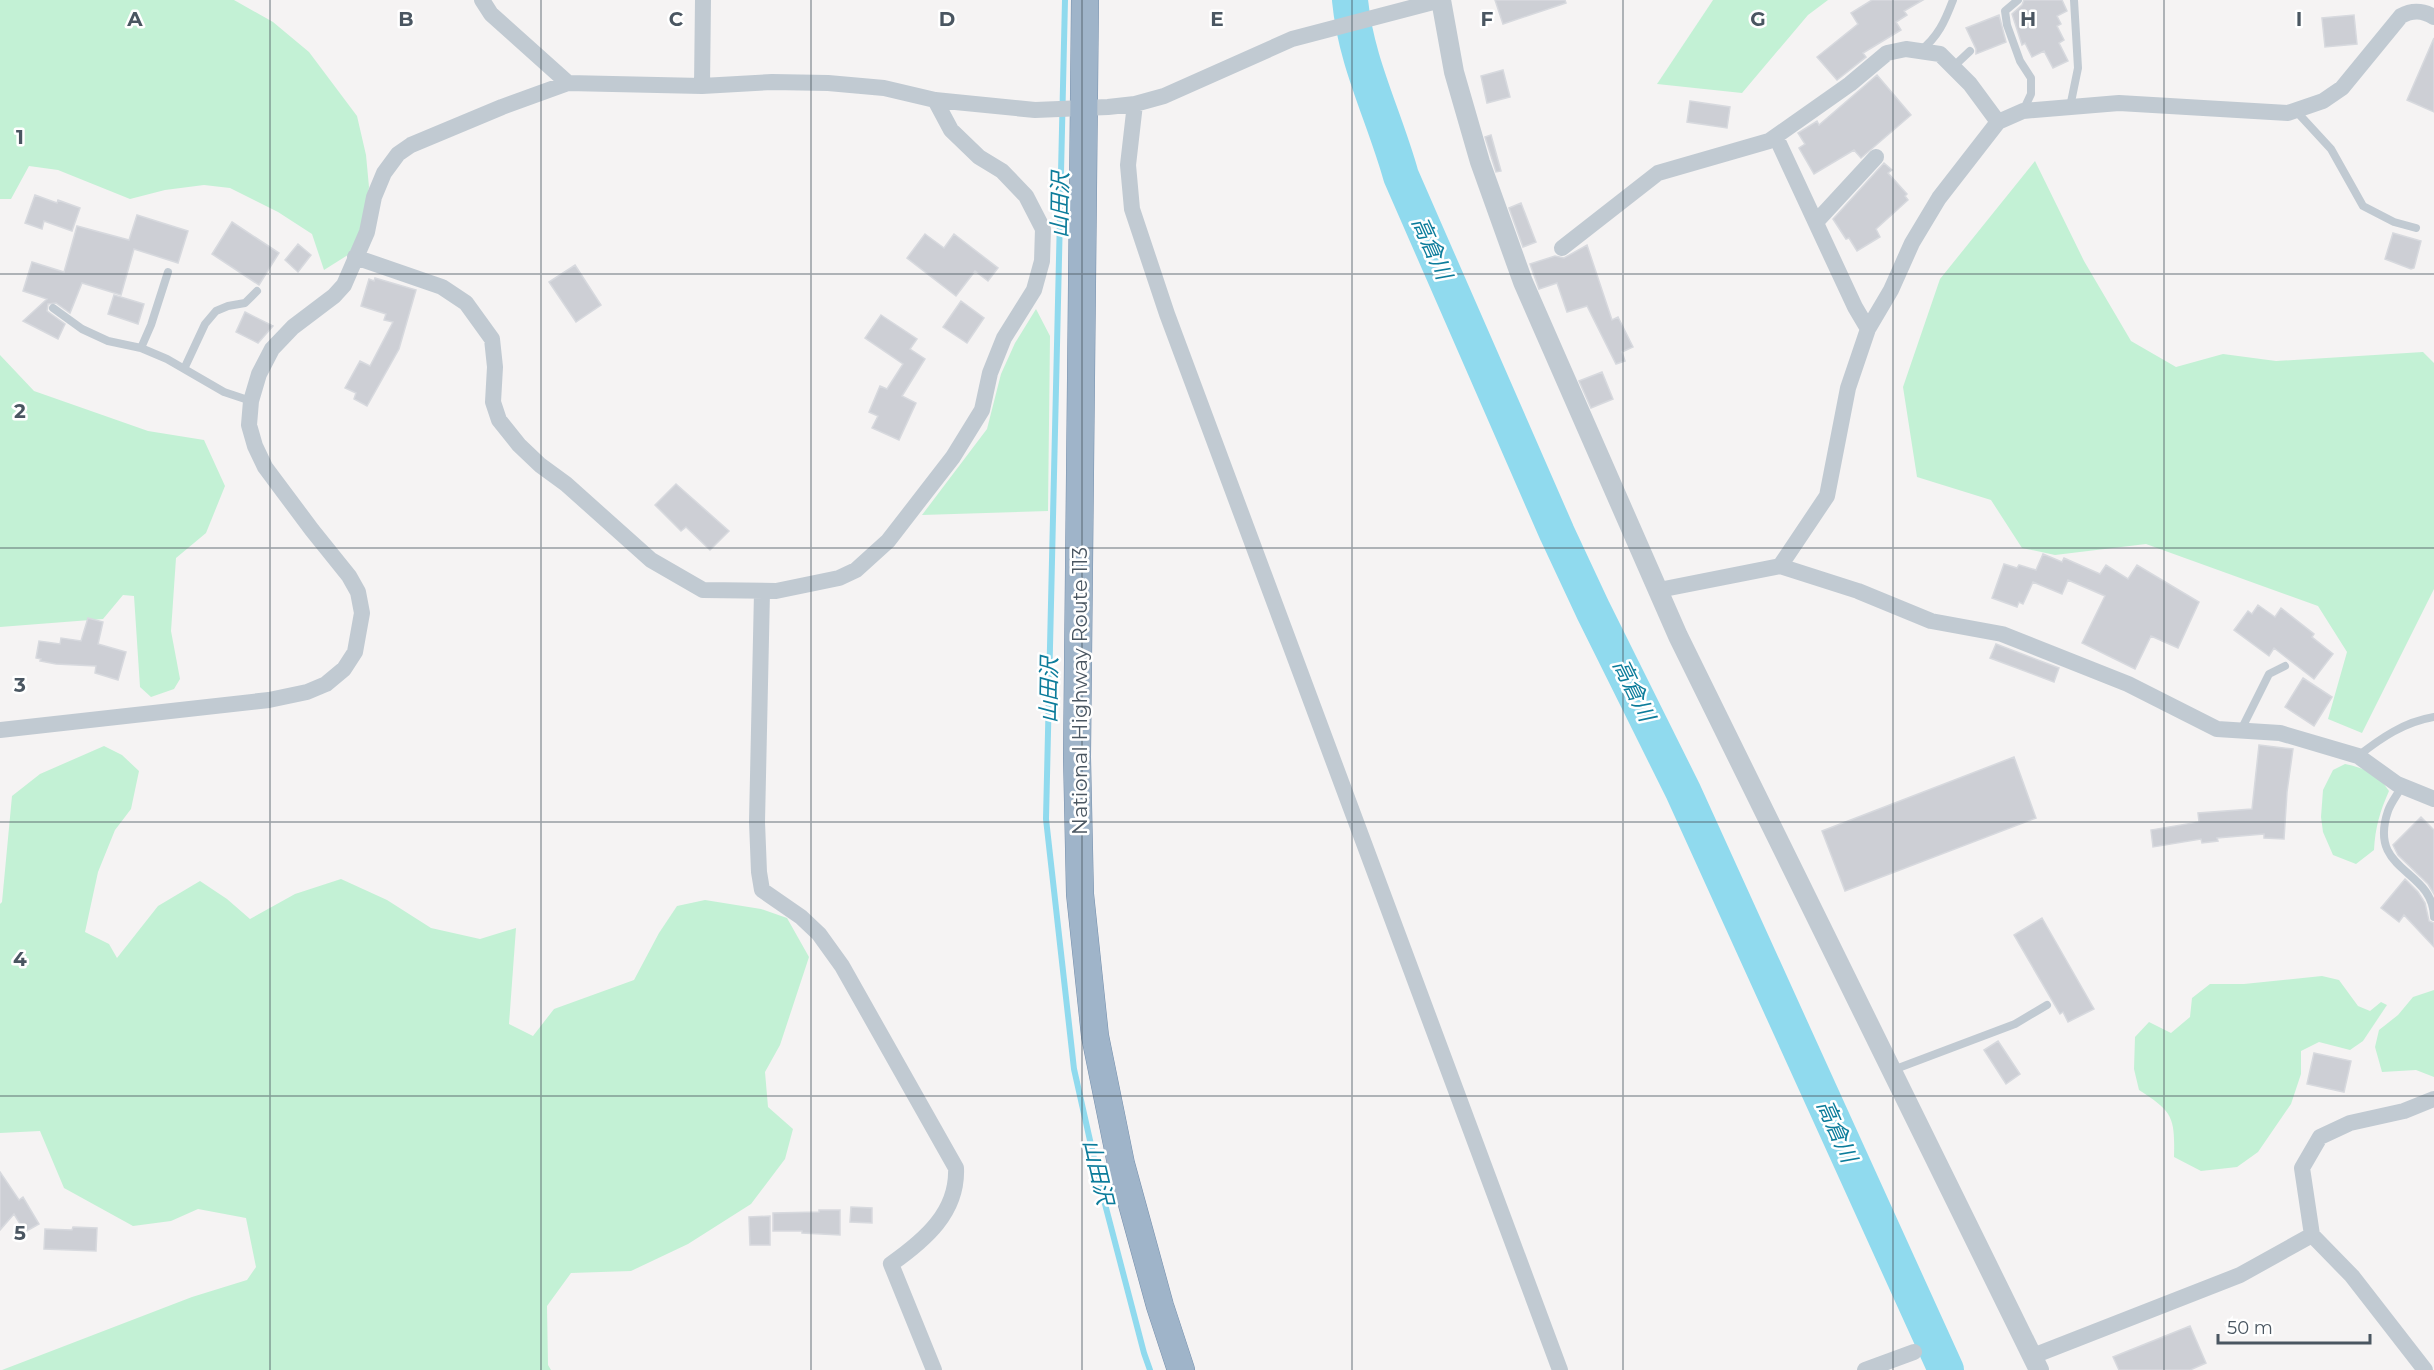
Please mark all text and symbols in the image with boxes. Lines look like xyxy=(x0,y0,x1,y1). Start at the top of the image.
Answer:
text: A xyxy=(126,7,143,31)
text: B xyxy=(398,7,414,31)
text: C xyxy=(669,7,684,31)
text: D xyxy=(939,7,955,31)
text: E xyxy=(1210,7,1224,31)
text: F xyxy=(1481,7,1494,31)
text: G xyxy=(1750,7,1766,31)
text: H xyxy=(2020,7,2036,31)
text: I xyxy=(2296,7,2302,31)
text: 1 xyxy=(16,125,24,149)
water label: 山田沢 xyxy=(1046,169,1074,238)
water label: 高倉川 xyxy=(1406,212,1459,285)
text: 2 xyxy=(14,399,26,423)
street label: National Highway Route 113 xyxy=(1067,547,1092,835)
water label: 山田沢 xyxy=(1035,654,1063,723)
water label: 高倉川 xyxy=(1607,654,1661,727)
text: 3 xyxy=(13,673,26,697)
text: 4 xyxy=(13,947,27,971)
water label: 高倉川 xyxy=(1811,1095,1864,1168)
water label: 山田沢 xyxy=(1077,1137,1119,1210)
text: 5 xyxy=(14,1221,26,1245)
scale bar xyxy=(2218,1307,2370,1345)
text: 50 m xyxy=(2227,1317,2273,1339)

